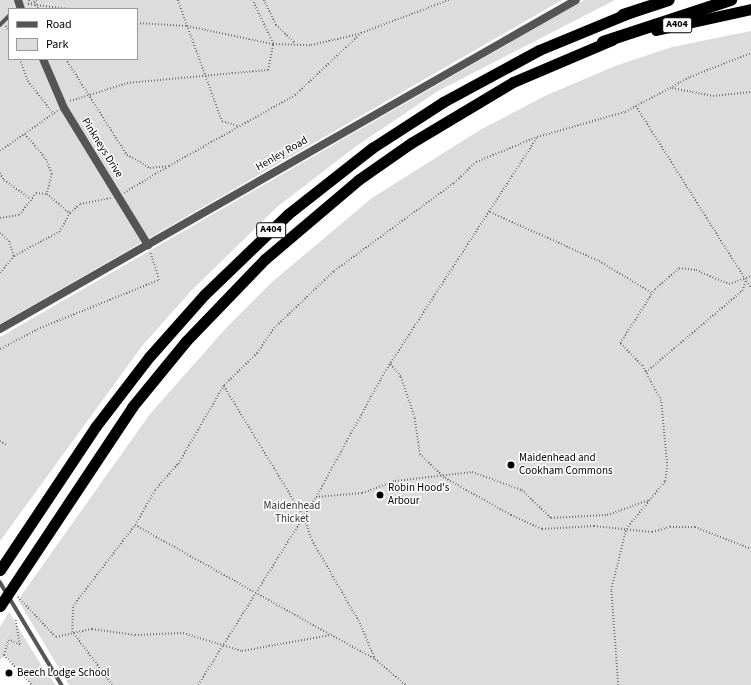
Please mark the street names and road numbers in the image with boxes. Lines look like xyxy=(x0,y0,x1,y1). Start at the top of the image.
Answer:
road number: A404 xyxy=(662,17,692,33)
street label: Pinkneys Drive xyxy=(78,116,126,180)
street label: Henley Road xyxy=(254,134,310,174)
road number: A404 xyxy=(256,222,286,238)

